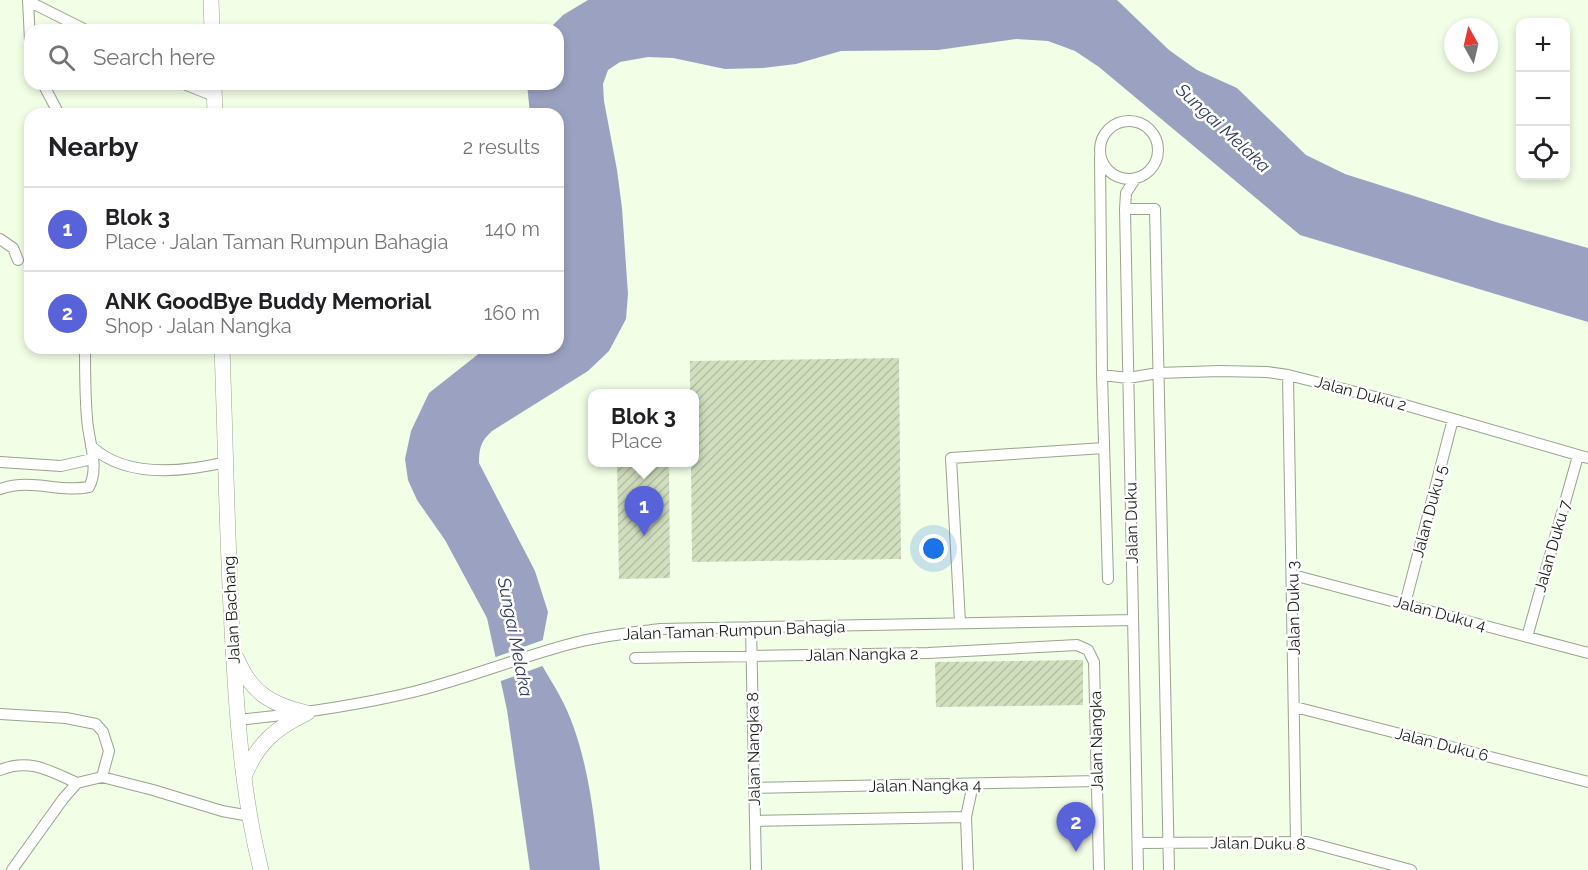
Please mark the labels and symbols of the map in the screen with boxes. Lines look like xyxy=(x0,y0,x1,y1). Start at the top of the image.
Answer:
north arrow xyxy=(1444,18,1498,72)
water label: Sungai Melaka xyxy=(1171,78,1275,177)
street label: Jalan Duku 2 xyxy=(1313,372,1409,415)
street label: Jalan Duku 5 xyxy=(1408,463,1451,559)
street label: Jalan Duku xyxy=(1121,482,1142,564)
pin: 1 xyxy=(624,486,664,536)
street label: Jalan Duku 7 xyxy=(1530,498,1575,594)
your location xyxy=(919,534,948,563)
street label: Jalan Bachang xyxy=(219,555,244,664)
street label: Jalan Duku 3 xyxy=(1283,561,1304,655)
water label: Sungai Melaka xyxy=(493,575,537,698)
street label: Jalan Duku 4 xyxy=(1392,592,1488,635)
street label: Jalan Taman Rumpun Bahagia xyxy=(622,617,846,644)
street label: Jalan Nangka 2 xyxy=(806,644,918,665)
street label: Jalan Nangka xyxy=(1086,691,1107,791)
street label: Jalan Nangka 8 xyxy=(743,692,764,806)
street label: Jalan Duku 6 xyxy=(1393,724,1490,765)
street label: Jalan Nangka 4 xyxy=(868,775,982,796)
pin: 2 xyxy=(1056,802,1096,852)
street label: Jalan Duku 8 xyxy=(1210,833,1306,854)

